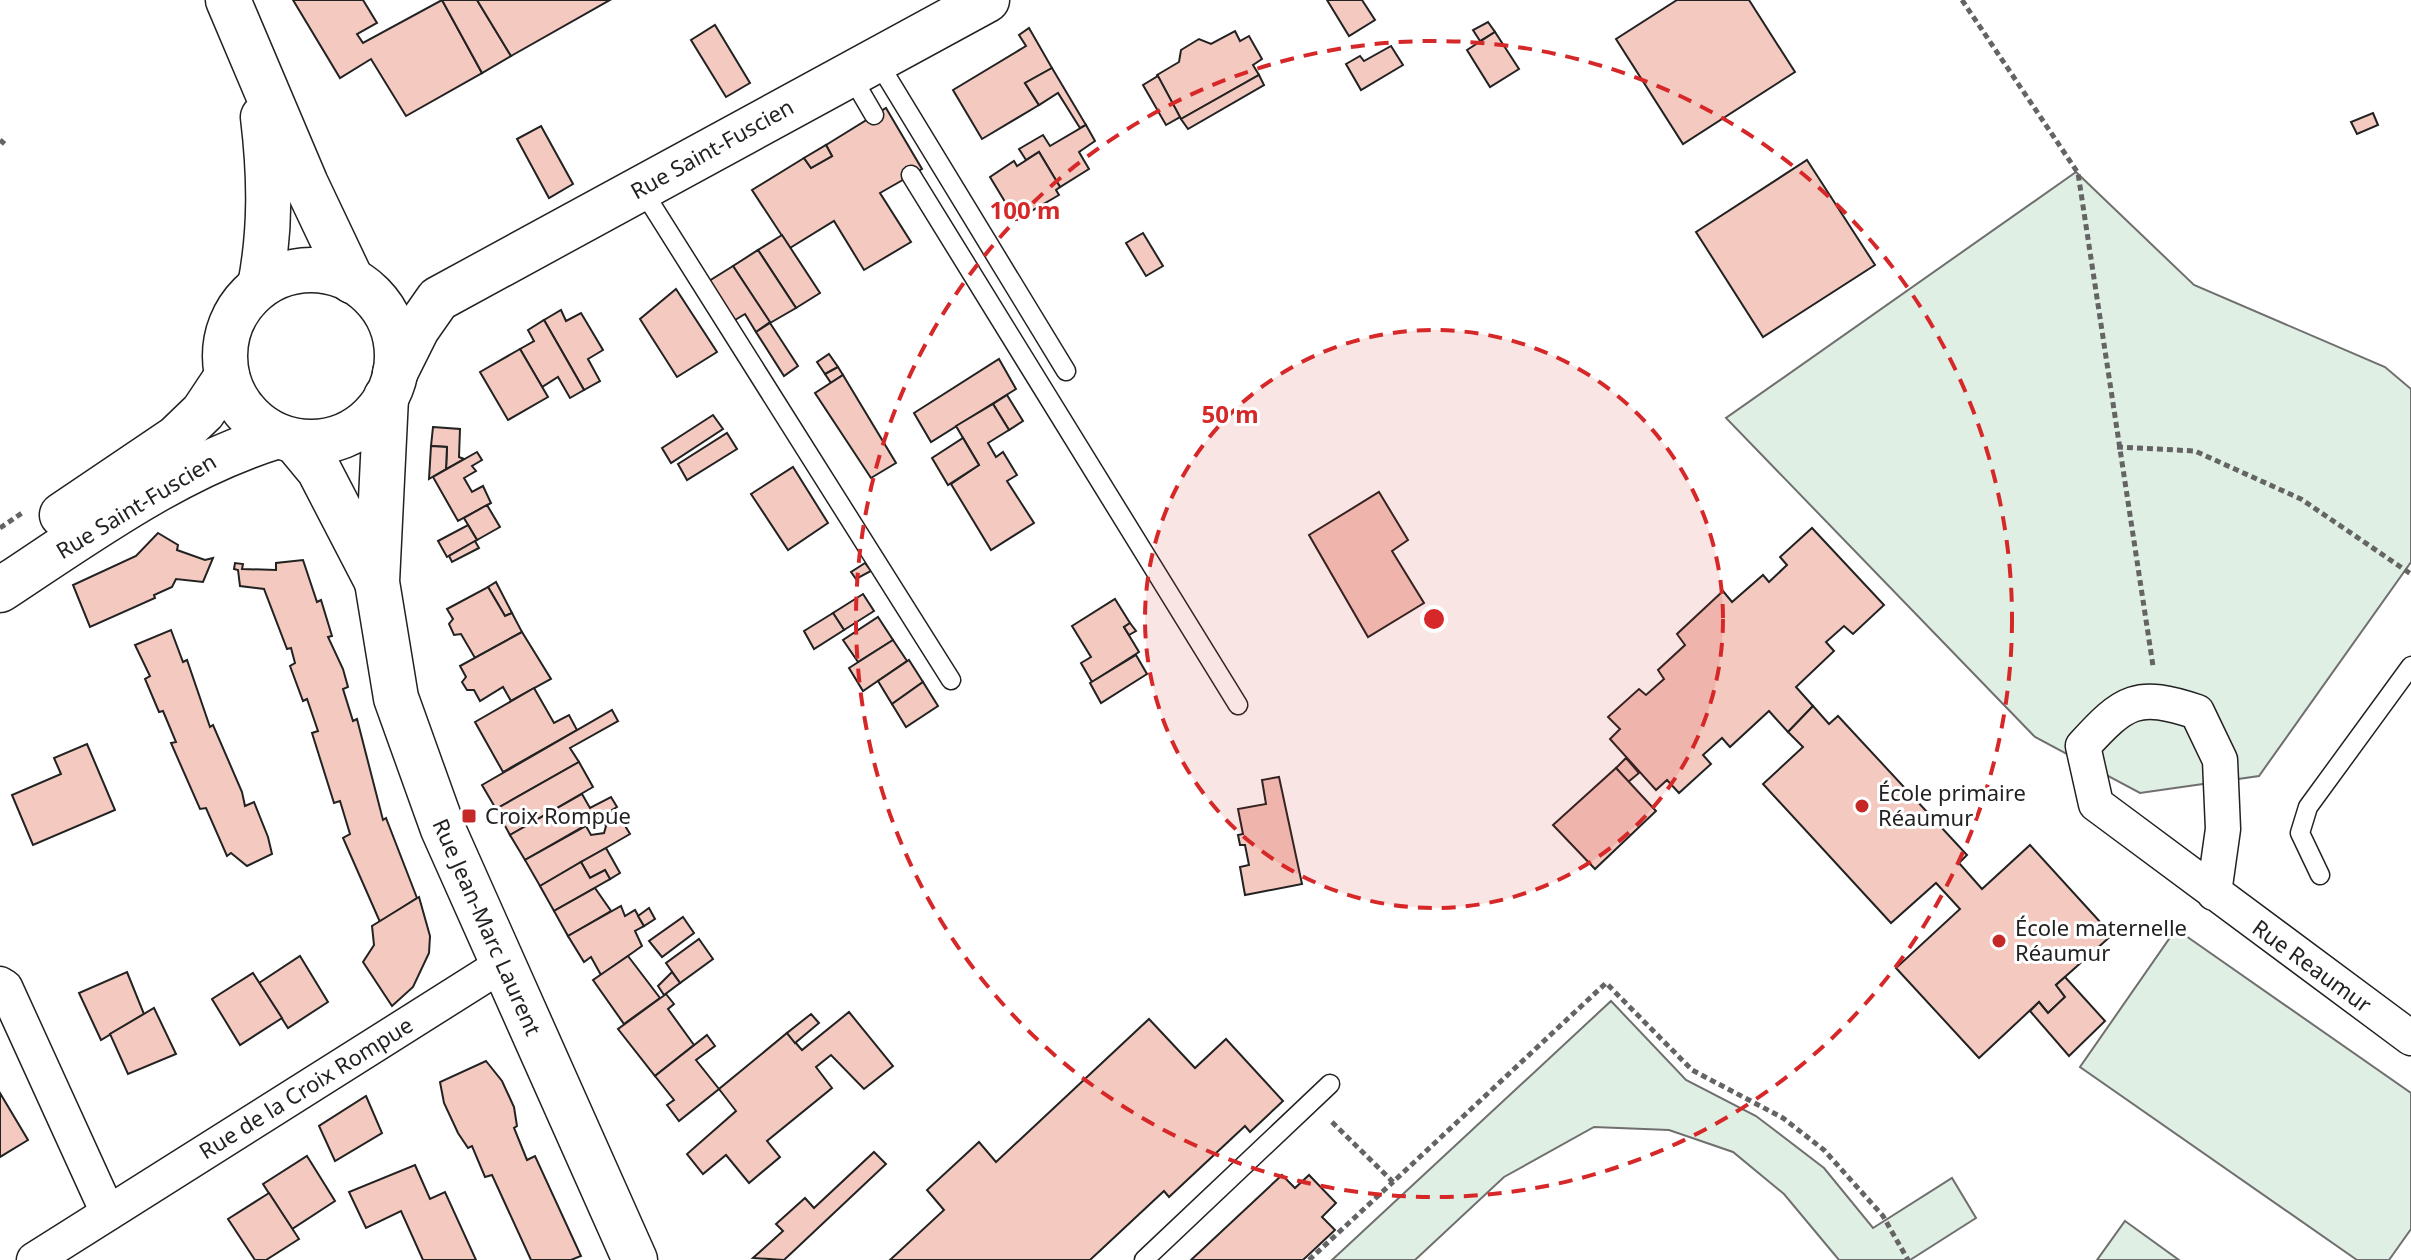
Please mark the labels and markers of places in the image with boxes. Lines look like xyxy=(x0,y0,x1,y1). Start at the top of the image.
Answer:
centre of rings xyxy=(1420,605,1448,633)
place label: École primaire Réaumur xyxy=(1878,777,2026,832)
marker: École primaire Réaumur xyxy=(1853,797,1871,815)
place label: Croix Rompue xyxy=(485,800,631,830)
marker: Croix Rompue xyxy=(460,807,478,825)
place label: École maternelle Réaumur xyxy=(2015,912,2187,967)
marker: École maternelle Réaumur xyxy=(1990,932,2008,950)

